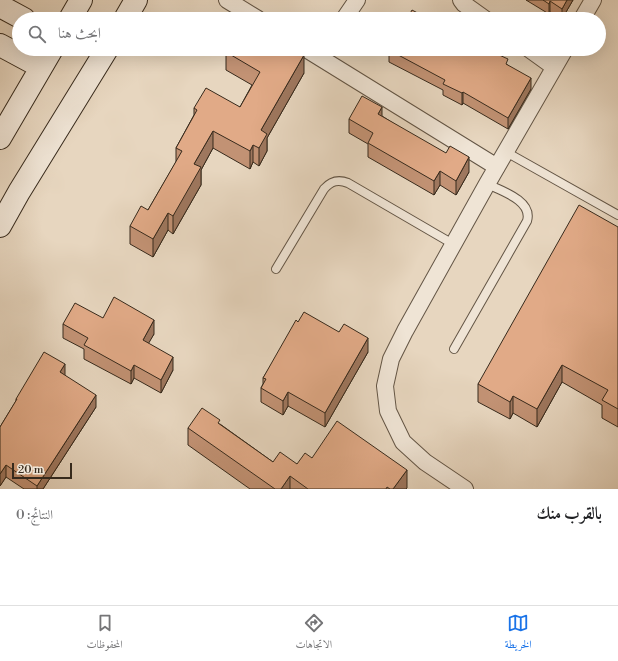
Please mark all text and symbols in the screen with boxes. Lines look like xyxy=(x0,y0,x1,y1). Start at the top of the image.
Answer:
search box xyxy=(12,12,606,56)
icon: search xyxy=(26,23,48,45)
text: ابحث هنا xyxy=(58,24,101,43)
scale bar xyxy=(12,461,72,480)
text: 20 m xyxy=(18,463,43,477)
text: بالقرب منك xyxy=(536,503,602,525)
text: النتائج: 0 xyxy=(16,507,53,523)
tab: المحفوظات xyxy=(86,612,123,655)
tab: الاتجاهات xyxy=(295,612,332,655)
tab: الخريطة xyxy=(505,612,532,655)

